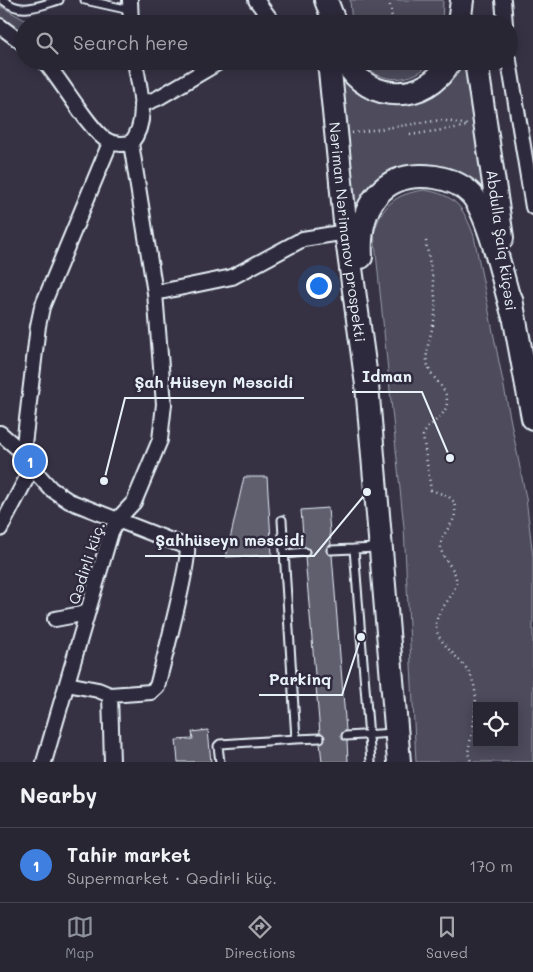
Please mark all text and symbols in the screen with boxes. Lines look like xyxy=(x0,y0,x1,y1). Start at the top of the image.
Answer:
search box xyxy=(15,15,518,70)
icon: search xyxy=(33,29,61,57)
text: Search here xyxy=(73,30,189,55)
street label: Nəriman Nərimanov prospekti xyxy=(325,121,371,343)
street label: Abdulla Şaiq küçəsi xyxy=(482,168,522,312)
your location xyxy=(306,273,332,299)
callout: Idman xyxy=(352,361,422,392)
text: Idman xyxy=(362,365,412,386)
callout: Şah Hüseyn Məscidi xyxy=(125,367,304,398)
text: Şah Hüseyn Məscidi xyxy=(134,371,294,392)
pin: 1 xyxy=(14,442,46,480)
street label: Qədirli küç. xyxy=(63,519,109,607)
callout: Şahhüseyn məscidi xyxy=(145,525,314,556)
text: Şahhüseyn məscidi xyxy=(155,529,305,550)
callout: Parkinq xyxy=(259,664,342,695)
text: Parkinq xyxy=(269,668,331,689)
map controls xyxy=(473,702,518,747)
button: locate xyxy=(473,702,518,747)
text: Nearby xyxy=(20,781,97,808)
text: Tahir market xyxy=(67,842,191,867)
text: 1 xyxy=(32,855,40,876)
text: 170 m xyxy=(469,855,513,876)
text: Supermarket · Qədirli küç. xyxy=(67,867,277,888)
tab: Map xyxy=(65,913,94,962)
tab: Directions xyxy=(224,913,296,962)
tab: Saved xyxy=(426,913,468,962)

